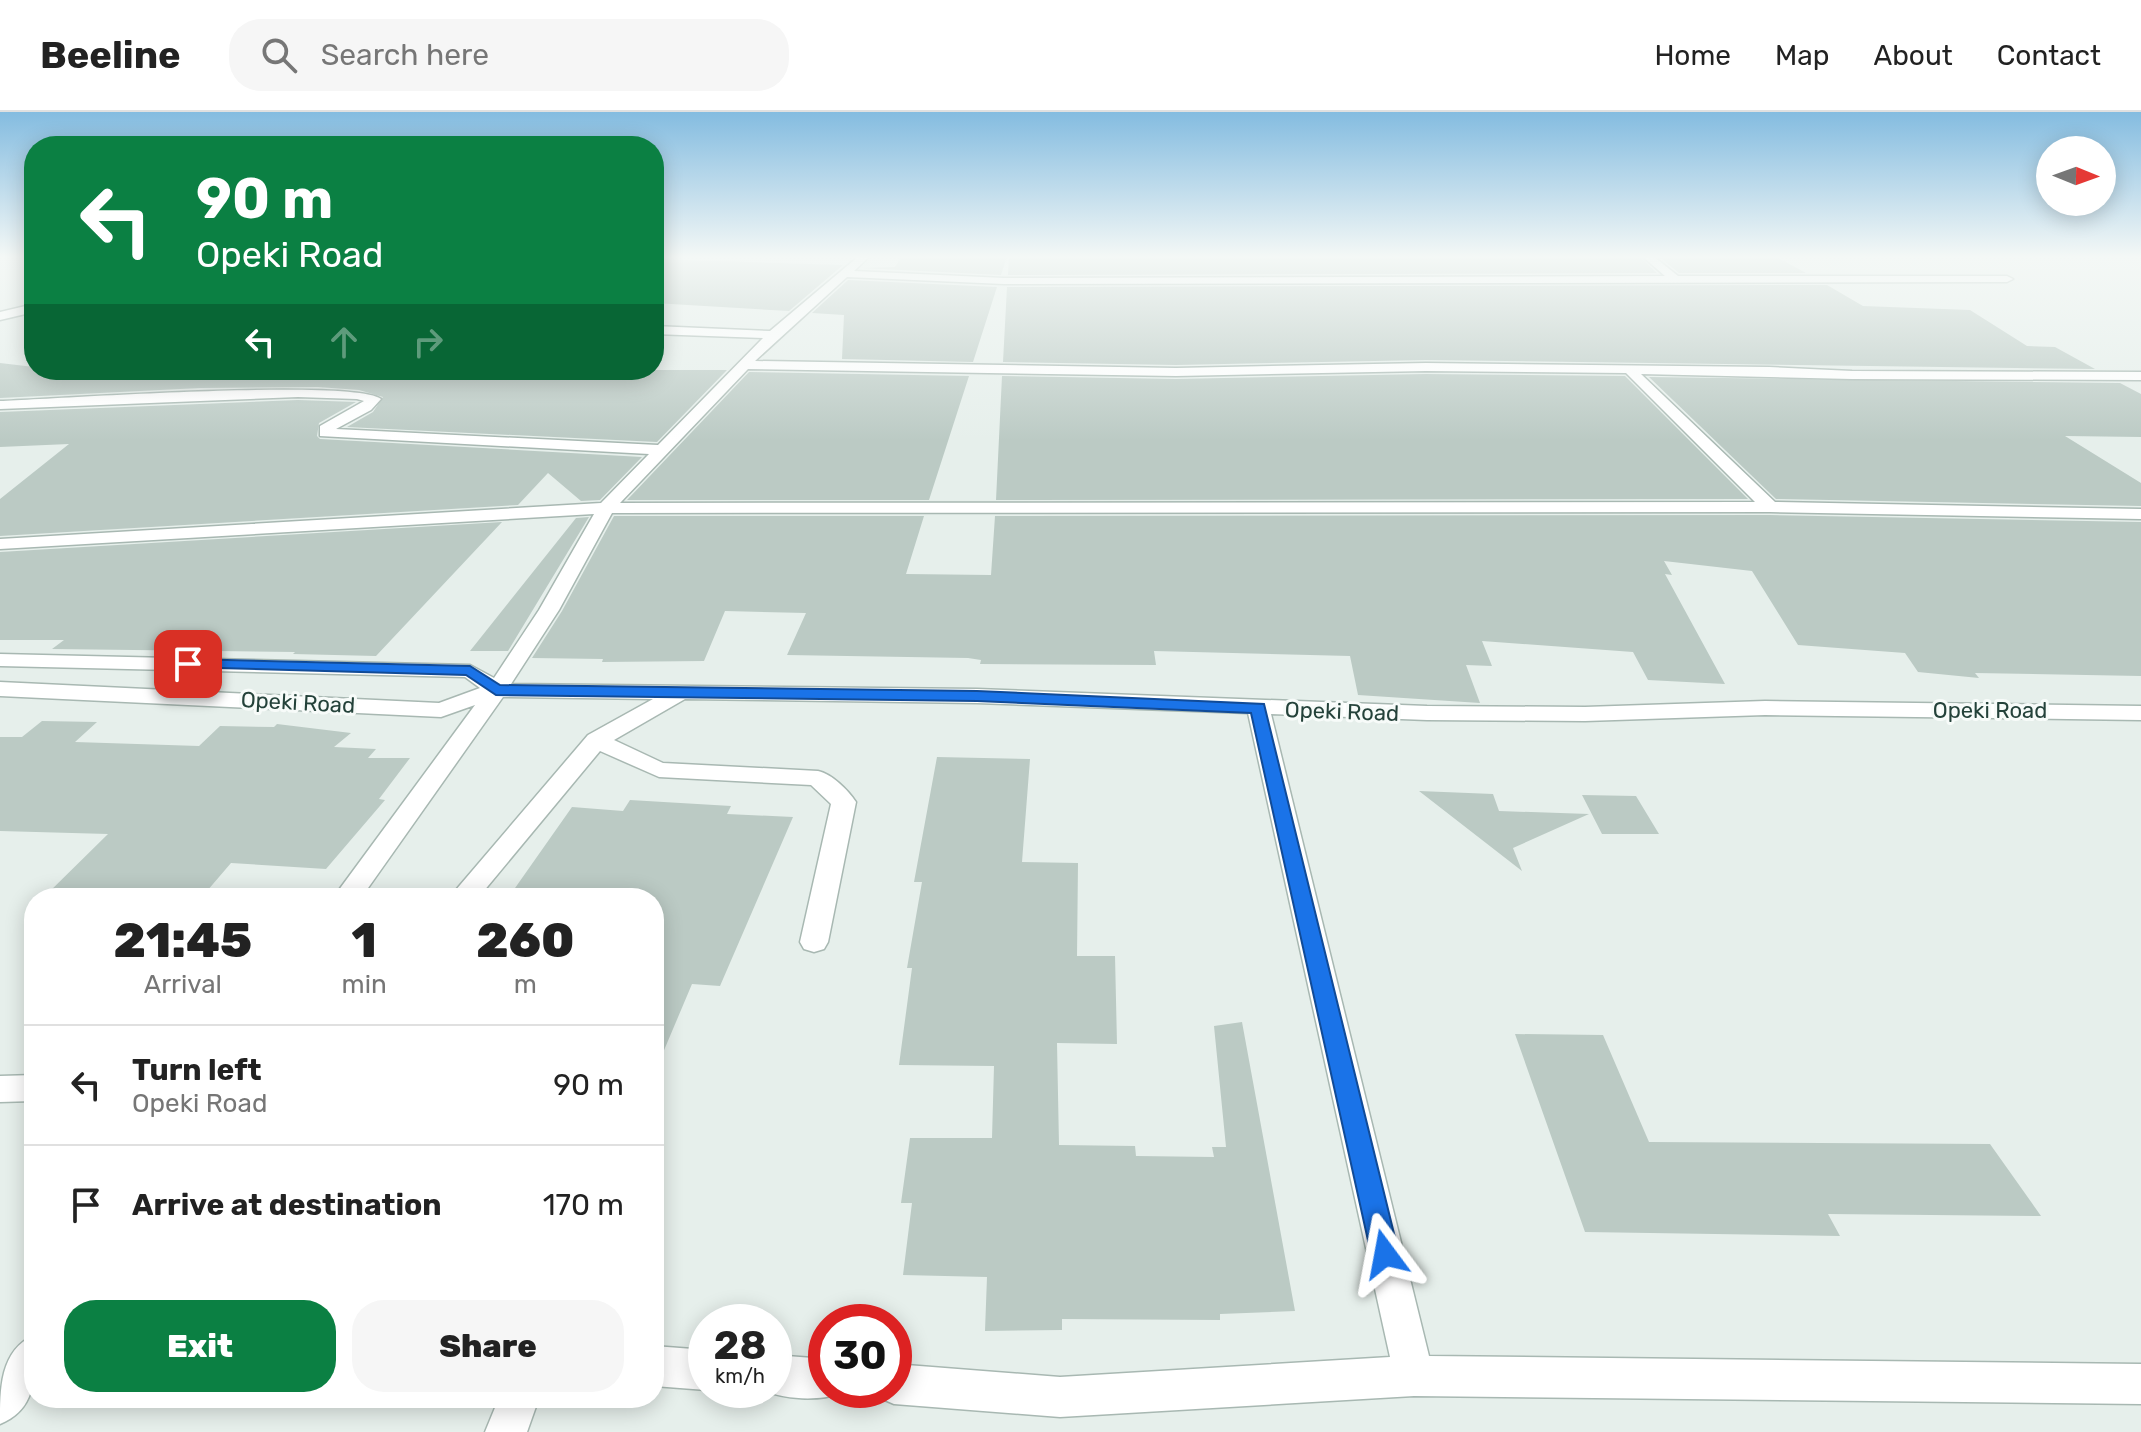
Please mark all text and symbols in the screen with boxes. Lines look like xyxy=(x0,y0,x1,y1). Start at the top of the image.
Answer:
search box xyxy=(229,19,789,91)
text: Beeline xyxy=(40,32,181,78)
icon: search xyxy=(257,33,301,77)
text: Search here xyxy=(321,37,489,73)
text: Home xyxy=(1654,39,1731,72)
text: Map xyxy=(1775,39,1829,72)
text: About xyxy=(1873,39,1953,72)
text: Contact xyxy=(1997,39,2101,72)
north arrow xyxy=(2036,136,2116,216)
map controls xyxy=(2036,136,2116,216)
text: 90 m xyxy=(196,166,333,232)
icon: left xyxy=(64,168,168,272)
text: Opeki Road xyxy=(196,233,383,276)
icon: left xyxy=(238,320,282,364)
icon: ahead xyxy=(322,320,366,364)
icon: right xyxy=(406,320,450,364)
pin xyxy=(154,630,222,698)
icon: arrive xyxy=(166,642,210,686)
street label: Opeki Road xyxy=(240,686,356,719)
street label: Opeki Road xyxy=(1284,696,1400,727)
street label: Opeki Road xyxy=(1933,697,2047,724)
text: 21:45 xyxy=(113,912,252,969)
text: 1 xyxy=(352,912,377,969)
text: 260 xyxy=(476,912,575,969)
text: Arrival xyxy=(144,969,222,1000)
text: min xyxy=(342,969,387,1000)
text: m xyxy=(514,969,537,1000)
text: Turn left xyxy=(132,1052,262,1088)
icon: left xyxy=(64,1063,108,1107)
text: 90 m xyxy=(553,1067,624,1103)
text: Opeki Road xyxy=(132,1088,267,1119)
icon: arrive xyxy=(64,1183,108,1227)
text: Arrive at destination xyxy=(132,1187,442,1223)
text: 170 m xyxy=(543,1187,624,1223)
position arrow xyxy=(1343,1212,1427,1296)
button: Exit xyxy=(64,1300,336,1392)
button: Share xyxy=(352,1300,624,1392)
speed limit sign: 30 xyxy=(808,1304,912,1408)
text: 28 xyxy=(713,1322,767,1369)
text: km/h xyxy=(715,1364,765,1388)

